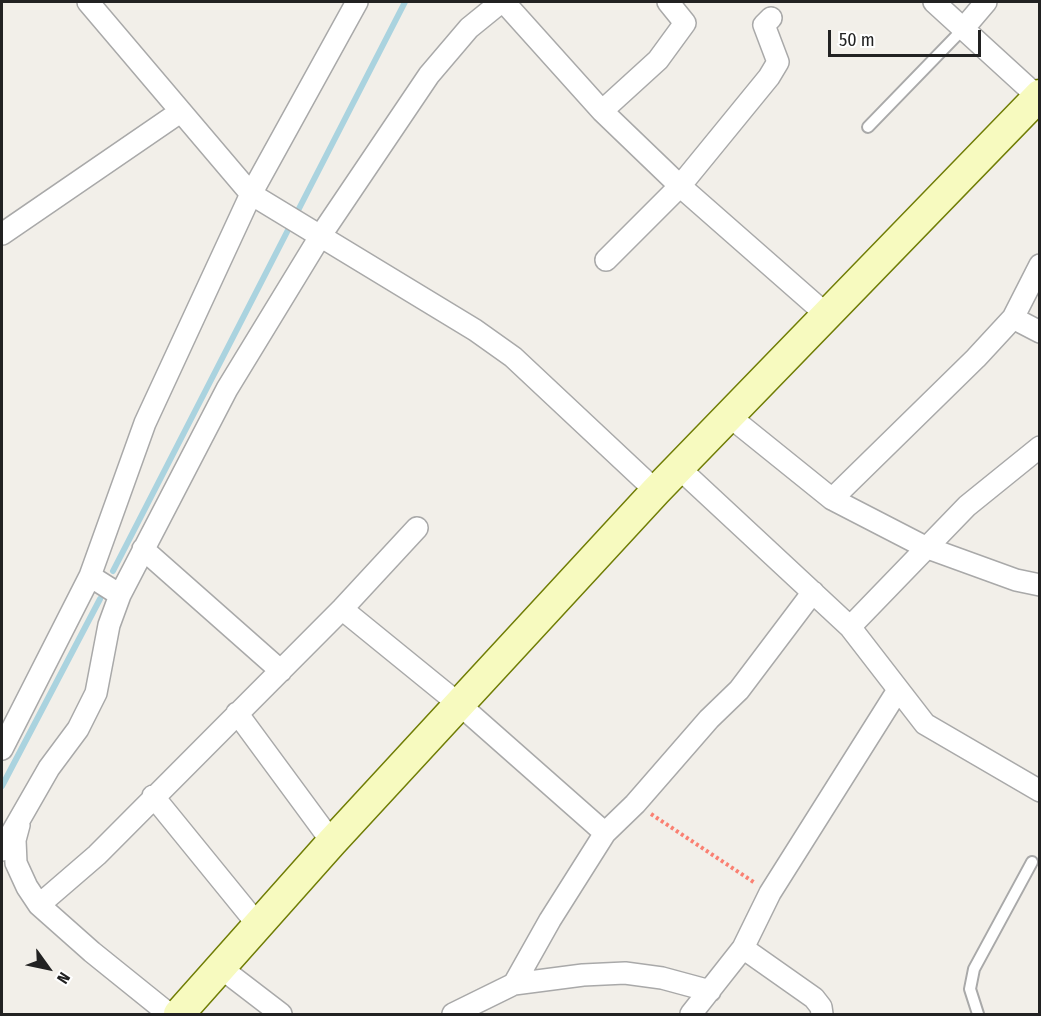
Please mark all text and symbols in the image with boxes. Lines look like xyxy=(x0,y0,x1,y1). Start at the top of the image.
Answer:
scale bar xyxy=(831,18,984,56)
text: 50 m xyxy=(839,29,875,51)
north arrow xyxy=(18,938,78,998)
text: N xyxy=(53,969,74,987)

